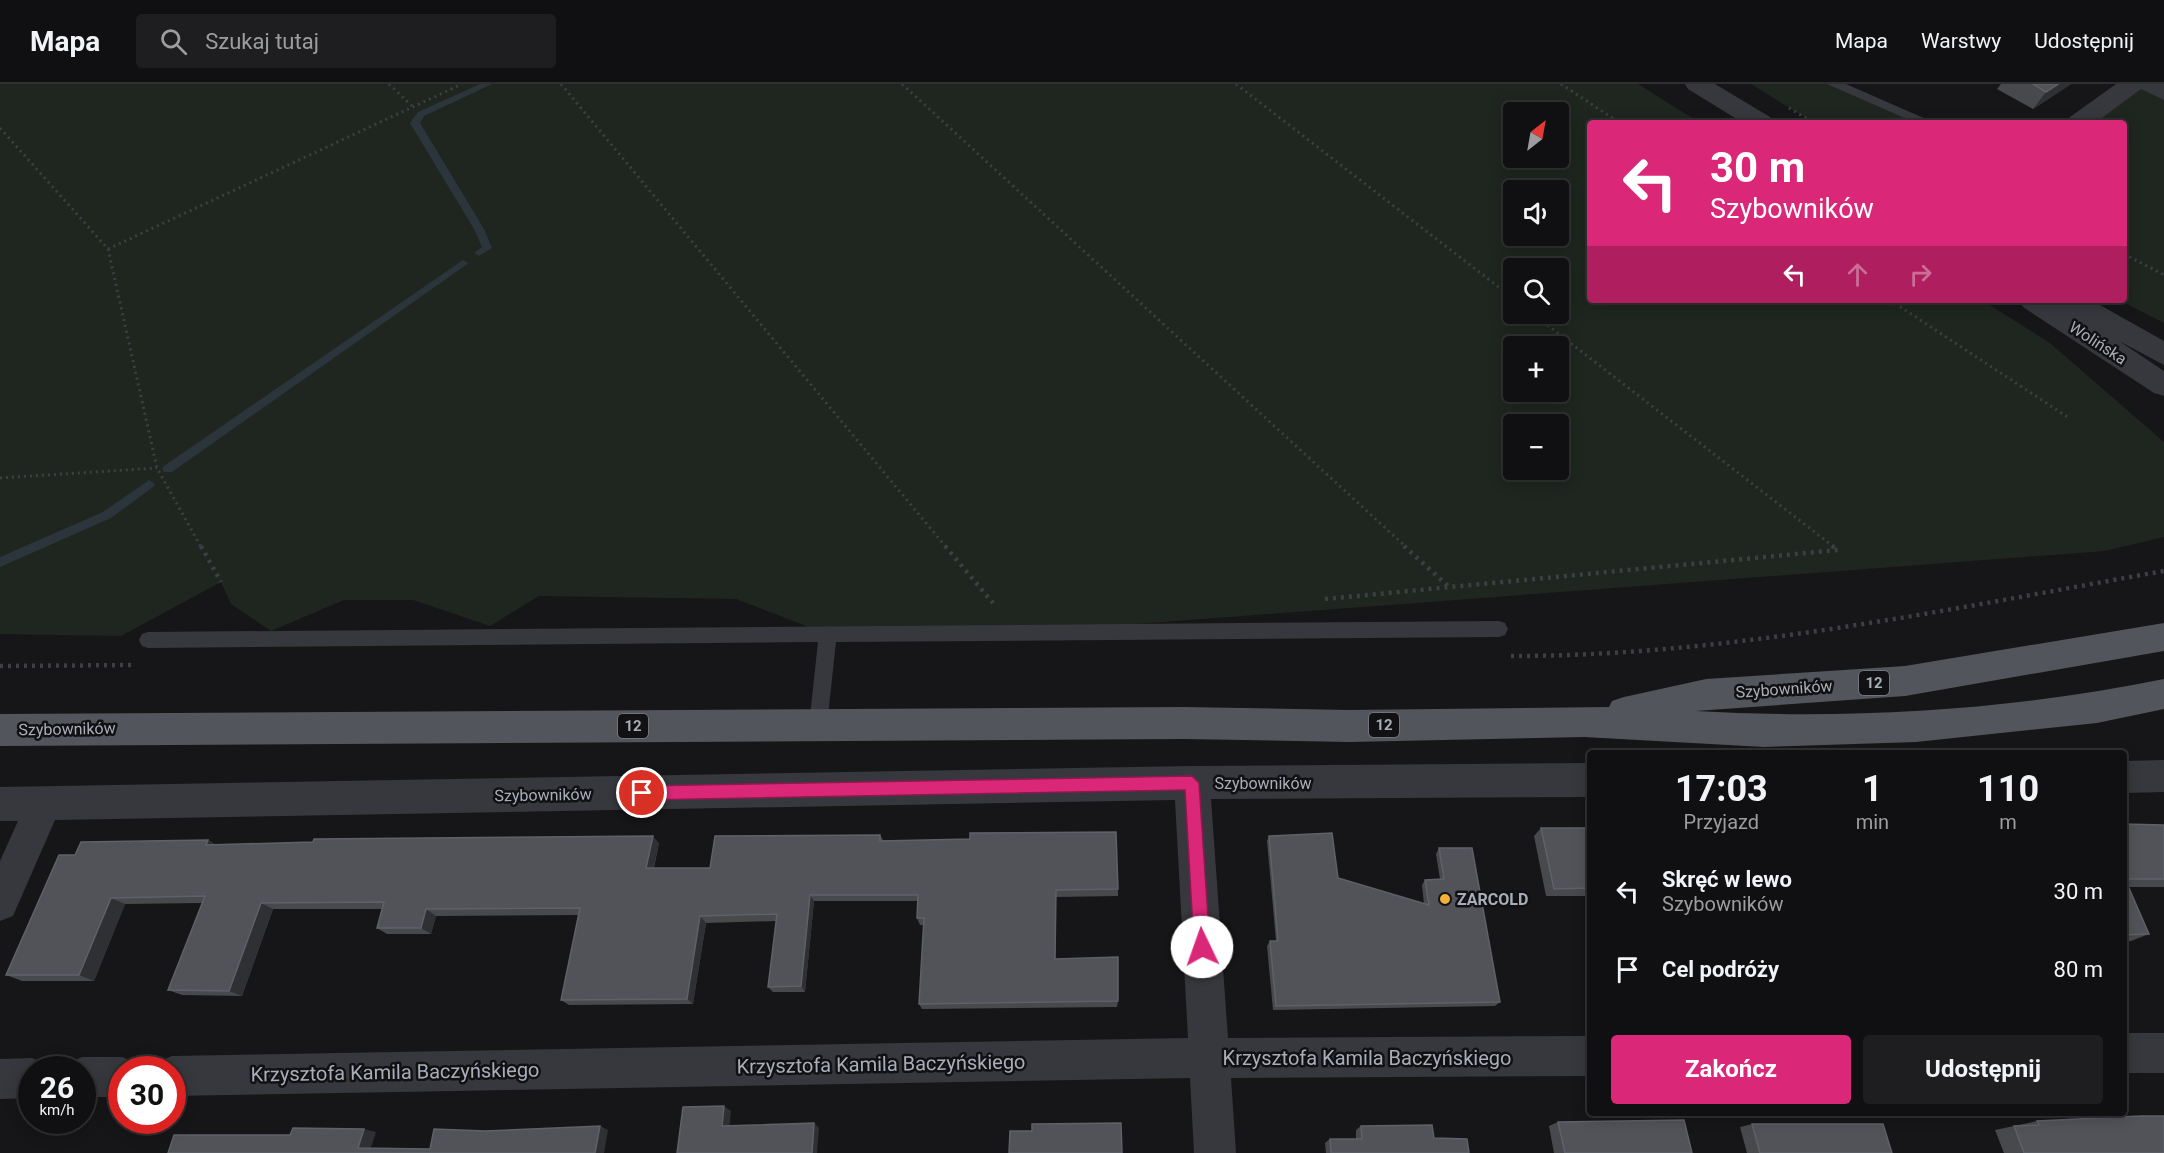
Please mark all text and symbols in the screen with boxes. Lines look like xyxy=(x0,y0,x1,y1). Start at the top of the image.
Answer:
search box xyxy=(136,14,556,68)
text: Mapa xyxy=(30,25,100,58)
icon: search xyxy=(157,25,190,58)
text: Szukaj tutaj xyxy=(205,29,319,54)
text: Mapa xyxy=(1835,29,1888,53)
text: Warstwy xyxy=(1921,29,2001,53)
text: Udostępnij xyxy=(2034,29,2134,53)
north arrow xyxy=(1503,102,1569,168)
map controls xyxy=(1503,102,1569,480)
text: 30 m xyxy=(1710,143,1805,192)
icon: left xyxy=(1611,144,1689,222)
button: sound xyxy=(1503,180,1569,246)
text: Szybowników xyxy=(1710,193,1874,225)
button: search xyxy=(1503,258,1569,324)
icon: left xyxy=(1778,258,1811,291)
icon: ahead xyxy=(1841,258,1874,291)
icon: right xyxy=(1904,258,1937,291)
street label: Wolińska xyxy=(2066,317,2130,369)
button: + xyxy=(1503,336,1569,402)
button: − xyxy=(1503,414,1569,480)
road number: 12 xyxy=(1859,671,1889,695)
street label: Szybowników xyxy=(1735,676,1833,702)
road number: 12 xyxy=(1369,713,1399,737)
road number: 12 xyxy=(618,714,648,738)
street label: Szybowników xyxy=(18,719,116,739)
pin xyxy=(616,767,667,818)
text: 17:03 xyxy=(1675,768,1768,810)
text: 1 xyxy=(1862,768,1883,810)
text: 110 xyxy=(1977,768,2039,810)
street label: Szybowników xyxy=(1214,774,1312,793)
icon: arrive xyxy=(625,776,658,809)
street label: Szybowników xyxy=(494,785,592,805)
text: Przyjazd xyxy=(1684,810,1759,834)
text: min xyxy=(1856,810,1889,834)
text: m xyxy=(1999,810,2017,834)
text: Skręć w lewo xyxy=(1662,867,1792,892)
icon: left xyxy=(1611,875,1644,908)
text: 30 m xyxy=(2054,879,2103,904)
place label: ZARCOLD xyxy=(1457,890,1528,909)
marker: ZARCOLD xyxy=(1438,892,1452,906)
text: Szybowników xyxy=(1662,892,1783,916)
position arrow xyxy=(1170,915,1234,979)
icon: arrive xyxy=(1611,953,1644,986)
text: Cel podróży xyxy=(1662,957,1779,982)
text: 80 m xyxy=(2054,957,2103,982)
button: Zakończ xyxy=(1611,1035,1851,1104)
button: Udostępnij xyxy=(1863,1035,2103,1104)
street label: Krzysztofa Kamila Baczyńskiego xyxy=(1223,1046,1511,1070)
street label: Krzysztofa Kamila Baczyńskiego xyxy=(736,1049,1026,1079)
speed limit sign: 30 xyxy=(108,1056,186,1134)
street label: Krzysztofa Kamila Baczyńskiego xyxy=(250,1057,540,1087)
text: 26 xyxy=(40,1070,74,1105)
text: km/h xyxy=(39,1101,75,1119)

